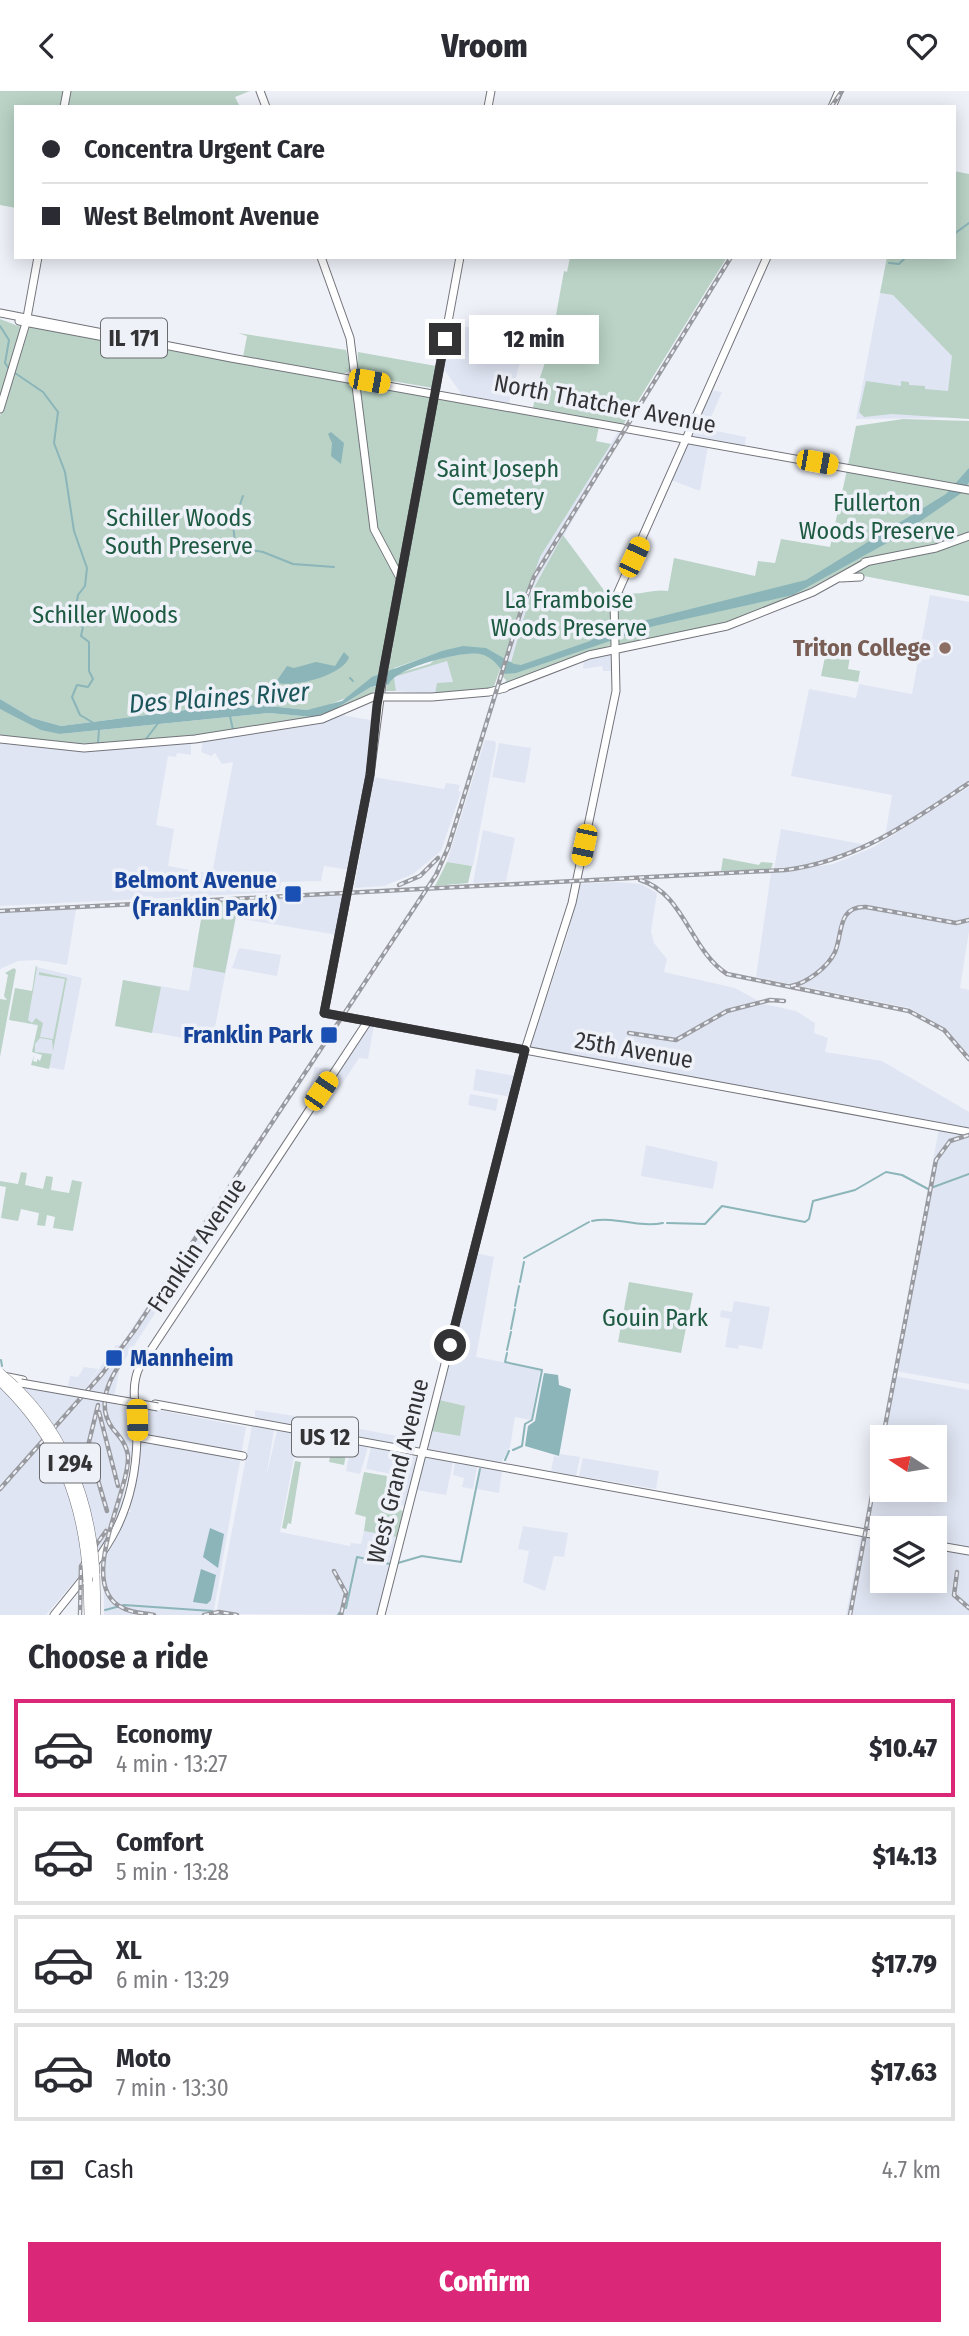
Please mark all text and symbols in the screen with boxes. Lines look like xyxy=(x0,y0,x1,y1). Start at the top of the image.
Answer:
icon: back xyxy=(28,27,66,65)
text: Vroom xyxy=(441,27,528,65)
icon: heart xyxy=(903,27,941,65)
text: Concentra Urgent Care xyxy=(84,134,325,165)
text: West Belmont Avenue xyxy=(84,201,319,232)
callout: 12 min xyxy=(470,315,599,363)
road number: IL 171 xyxy=(101,319,167,357)
route end xyxy=(429,323,461,355)
text: 12 min xyxy=(504,325,564,353)
car xyxy=(347,367,392,395)
street label: North Thatcher Avenue xyxy=(492,369,718,439)
car xyxy=(795,448,840,476)
park label: Saint Joseph Cemetery xyxy=(437,455,559,511)
park label: Fullerton Woods Preserve xyxy=(799,489,955,545)
park label: Schiller Woods South Preserve xyxy=(105,504,253,560)
car xyxy=(616,534,653,580)
park label: La Framboise Woods Preserve xyxy=(491,586,647,642)
park label: Schiller Woods xyxy=(32,601,178,629)
place label: Triton College xyxy=(793,634,931,662)
marker: Triton College xyxy=(937,640,953,656)
water label: Des Plaines River xyxy=(128,676,311,720)
car xyxy=(570,822,599,868)
place label: Belmont Avenue (Franklin Park) xyxy=(114,866,277,922)
marker: Belmont Avenue (Franklin Park) xyxy=(283,884,303,904)
place label: Franklin Park xyxy=(183,1021,314,1049)
marker: Franklin Park xyxy=(319,1025,339,1045)
street label: 25th Avenue xyxy=(573,1026,695,1074)
car xyxy=(301,1068,342,1114)
street label: Franklin Avenue xyxy=(142,1173,252,1317)
park label: Gouin Park xyxy=(602,1304,709,1332)
route start xyxy=(434,1329,466,1361)
place label: Mannheim xyxy=(130,1344,234,1372)
marker: Mannheim xyxy=(104,1348,124,1368)
street label: West Grand Avenue xyxy=(361,1376,435,1566)
car xyxy=(126,1399,149,1441)
road number: US 12 xyxy=(292,1417,358,1457)
north arrow xyxy=(870,1425,947,1501)
map controls xyxy=(870,1425,947,1593)
road number: I 294 xyxy=(40,1443,100,1483)
button: layers xyxy=(870,1516,947,1593)
text: Choose a ride xyxy=(28,1638,209,1676)
icon: car xyxy=(32,1717,95,1780)
text: Economy xyxy=(116,1719,212,1750)
text: $10.47 xyxy=(869,1733,937,1764)
text: 4 min · 13:27 xyxy=(116,1750,227,1778)
icon: car xyxy=(32,1825,95,1888)
text: Comfort xyxy=(116,1827,204,1858)
text: $14.13 xyxy=(873,1841,937,1872)
text: 5 min · 13:28 xyxy=(116,1858,229,1886)
icon: car xyxy=(32,1933,95,1996)
text: XL xyxy=(116,1935,142,1966)
text: $17.79 xyxy=(872,1949,937,1980)
text: 6 min · 13:29 xyxy=(116,1966,229,1994)
icon: car xyxy=(32,2041,95,2104)
text: Moto xyxy=(116,2043,171,2074)
text: $17.63 xyxy=(870,2057,937,2088)
text: 7 min · 13:30 xyxy=(116,2074,229,2102)
icon: cash xyxy=(28,2151,66,2189)
text: Cash xyxy=(84,2154,134,2185)
text: 4.7 km xyxy=(882,2156,941,2184)
button: Confirm xyxy=(28,2242,941,2322)

